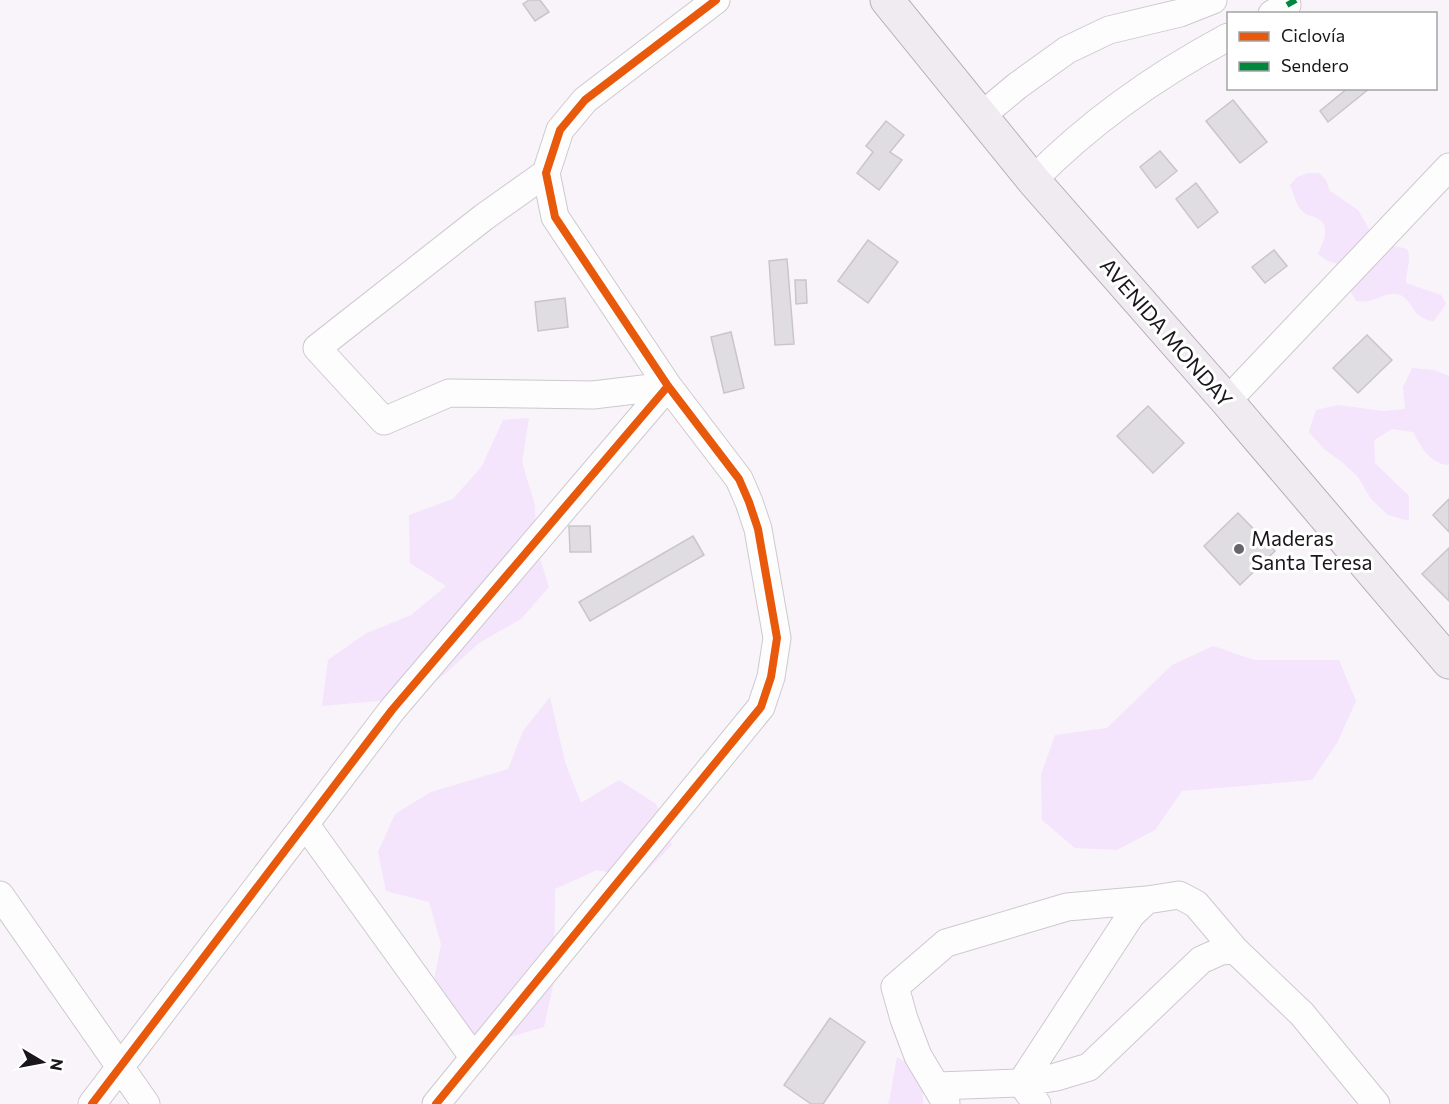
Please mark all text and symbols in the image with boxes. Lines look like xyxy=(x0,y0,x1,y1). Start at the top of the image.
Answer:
legend xyxy=(1227,12,1437,90)
text: Ciclovía xyxy=(1281,24,1345,46)
text: Sendero xyxy=(1281,54,1349,76)
street label: AVENIDA MONDAY xyxy=(1096,253,1239,412)
place label: Maderas Santa Teresa xyxy=(1251,525,1373,574)
marker: Maderas Santa Teresa xyxy=(1232,542,1246,556)
north arrow xyxy=(12,1032,72,1092)
text: N xyxy=(47,1057,68,1072)

